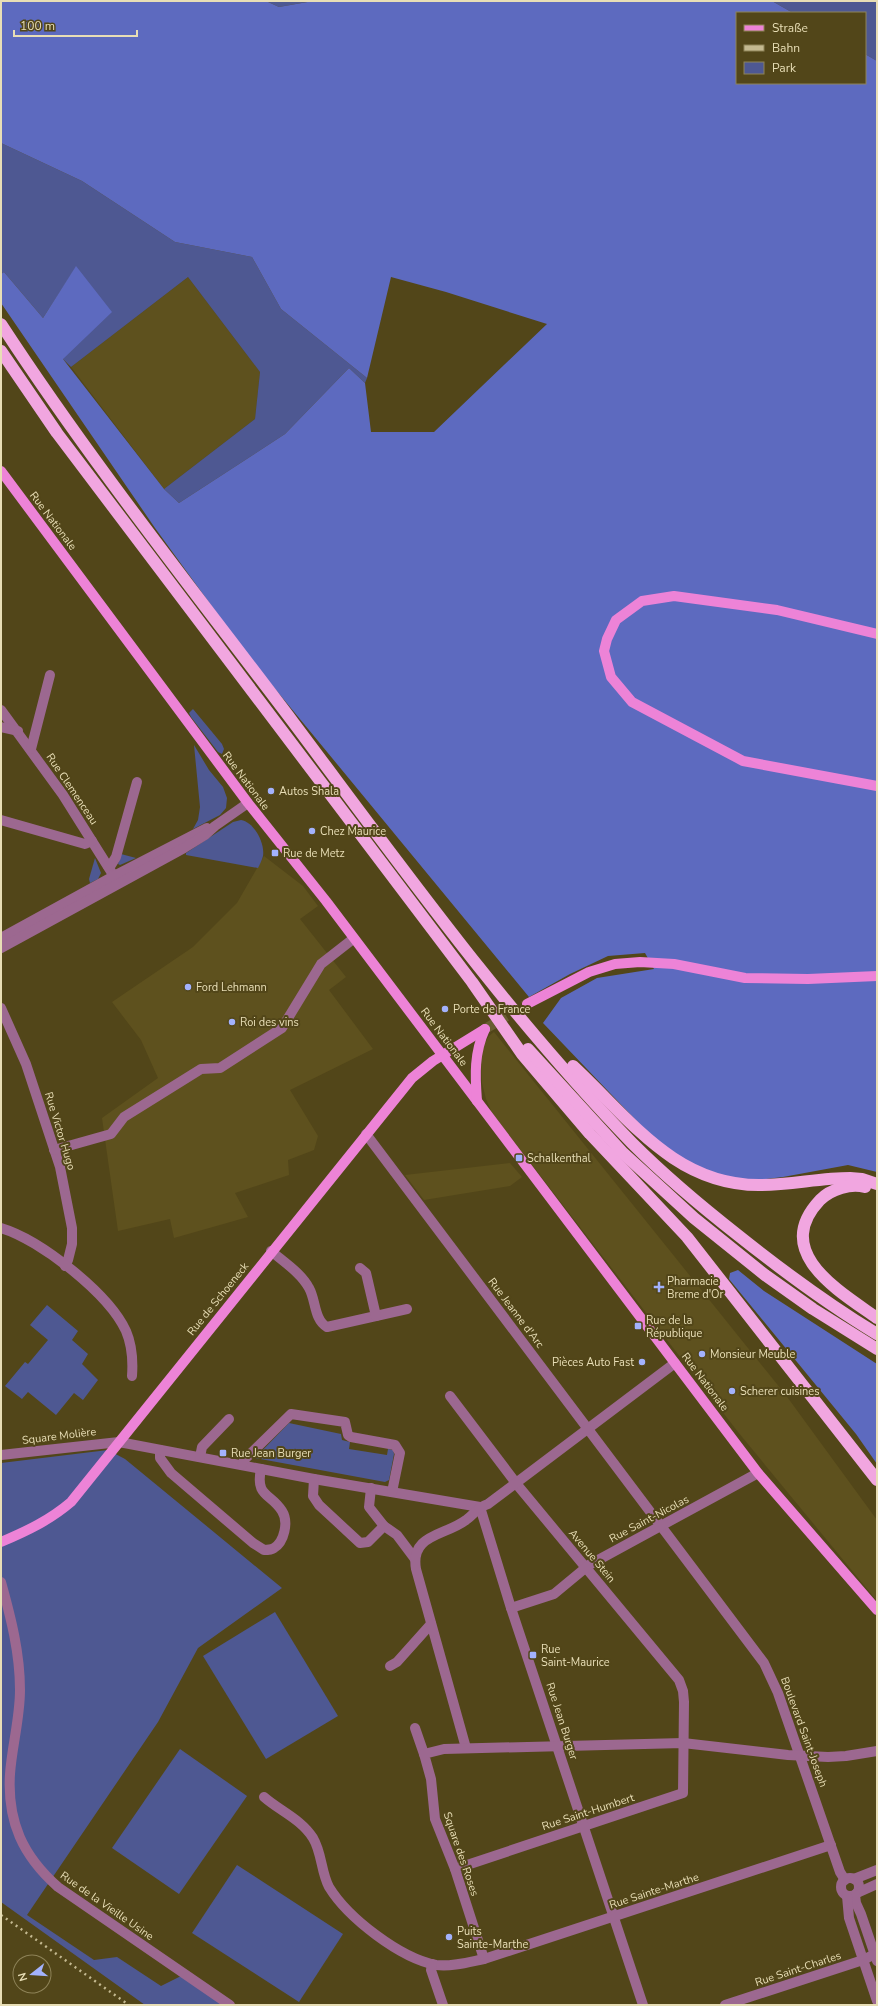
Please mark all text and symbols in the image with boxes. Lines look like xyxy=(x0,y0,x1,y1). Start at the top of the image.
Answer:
scale bar xyxy=(14,12,137,38)
legend xyxy=(736,12,866,84)
text: 100 m xyxy=(20,18,55,34)
text: Straße xyxy=(772,20,808,36)
text: Bahn xyxy=(772,40,800,56)
text: Park xyxy=(772,60,797,76)
street label: Rue Nationale xyxy=(26,489,80,554)
street label: Rue Nationale xyxy=(219,749,273,814)
street label: Rue Clemenceau xyxy=(43,750,101,828)
place label: Autos Shala xyxy=(279,784,339,799)
marker: Autos Shala xyxy=(266,786,276,796)
place label: Chez Maurice xyxy=(320,824,386,839)
marker: Chez Maurice xyxy=(307,826,317,836)
place label: Rue de Metz xyxy=(283,846,345,861)
marker: Rue de Metz xyxy=(270,848,280,858)
place label: Ford Lehmann xyxy=(196,980,267,995)
marker: Ford Lehmann xyxy=(183,982,193,992)
place label: Porte de France xyxy=(453,1002,530,1017)
marker: Porte de France xyxy=(440,1004,450,1014)
street label: Rue Nationale xyxy=(417,1005,471,1070)
place label: Roi des vins xyxy=(240,1015,299,1030)
marker: Roi des vins xyxy=(227,1017,237,1027)
street label: Rue Victor Hugo xyxy=(41,1090,79,1172)
place label: Schalkenthal xyxy=(527,1151,592,1166)
marker: Schalkenthal xyxy=(514,1153,524,1163)
street label: Rue de Schoeneck xyxy=(184,1259,252,1339)
place label: Pharmacie Breme d'Or xyxy=(667,1274,724,1302)
street label: Rue Jeanne d'Arc xyxy=(485,1275,547,1351)
marker: Pharmacie Breme d'Or xyxy=(654,1282,664,1292)
place label: Rue de la République xyxy=(646,1313,702,1341)
marker: Rue de la République xyxy=(633,1321,643,1331)
place label: Monsieur Meuble xyxy=(710,1347,795,1362)
marker: Monsieur Meuble xyxy=(697,1349,707,1359)
street label: Rue Nationale xyxy=(678,1350,732,1415)
place label: Pièces Auto Fast xyxy=(552,1355,634,1370)
marker: Pièces Auto Fast xyxy=(637,1357,647,1367)
place label: Scherer cuisines xyxy=(740,1384,820,1399)
marker: Scherer cuisines xyxy=(727,1386,737,1396)
street label: Square Molière xyxy=(21,1424,97,1448)
place label: Rue Jean Burger xyxy=(231,1446,311,1461)
marker: Rue Jean Burger xyxy=(218,1448,228,1458)
street label: Rue Saint-Nicolas xyxy=(607,1492,691,1546)
street label: Avenue Stein xyxy=(565,1526,619,1586)
place label: Rue Saint-Maurice xyxy=(541,1642,610,1670)
marker: Rue Saint-Maurice xyxy=(528,1650,538,1660)
street label: Boulevard Saint-Joseph xyxy=(777,1675,831,1789)
street label: Rue Jean Burger xyxy=(542,1681,582,1762)
street label: Rue Saint-Humbert xyxy=(540,1790,636,1834)
street label: Square des Roses xyxy=(440,1810,482,1898)
street label: Rue de la Vieille Usine xyxy=(57,1868,157,1944)
street label: Rue Sainte-Marthe xyxy=(607,1869,701,1913)
place label: Puits Sainte-Marthe xyxy=(457,1924,528,1952)
marker: Puits Sainte-Marthe xyxy=(444,1932,454,1942)
street label: Rue Saint-Charles xyxy=(753,1948,843,1990)
north arrow xyxy=(12,1954,52,1994)
text: N xyxy=(15,1971,31,1983)

